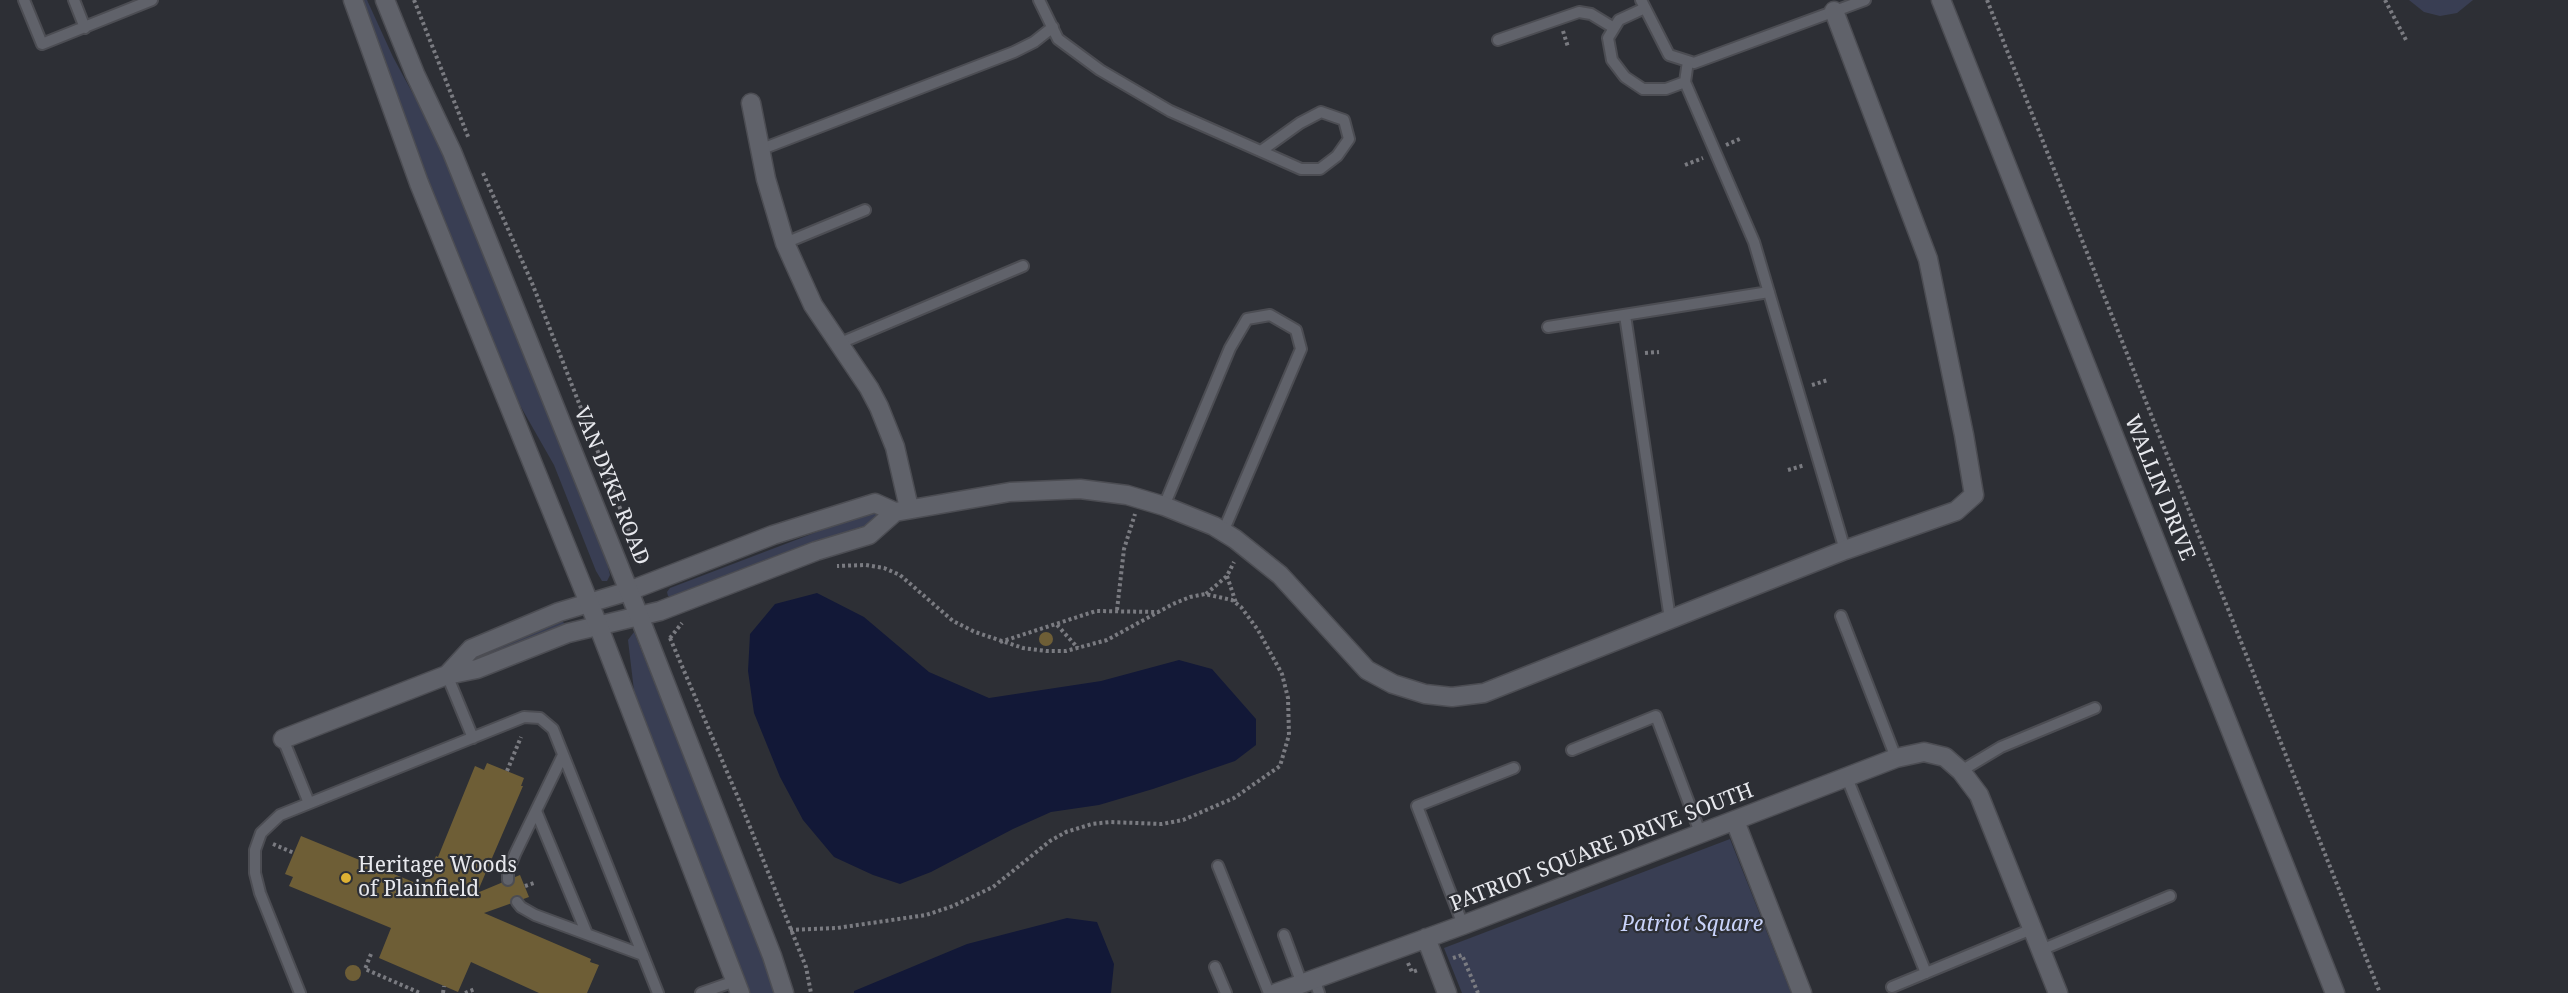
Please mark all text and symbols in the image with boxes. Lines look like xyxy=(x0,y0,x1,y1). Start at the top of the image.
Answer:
street label: VAN DYKE ROAD xyxy=(568,403,654,569)
street label: WALLIN DRIVE xyxy=(2118,412,2200,564)
street label: PATRIOT SQUARE DRIVE SOUTH xyxy=(1447,778,1757,918)
place label: Heritage Woods of Plainfield xyxy=(358,853,517,903)
marker: Heritage Woods of Plainfield xyxy=(339,871,353,885)
park label: Patriot Square xyxy=(1621,912,1763,938)

